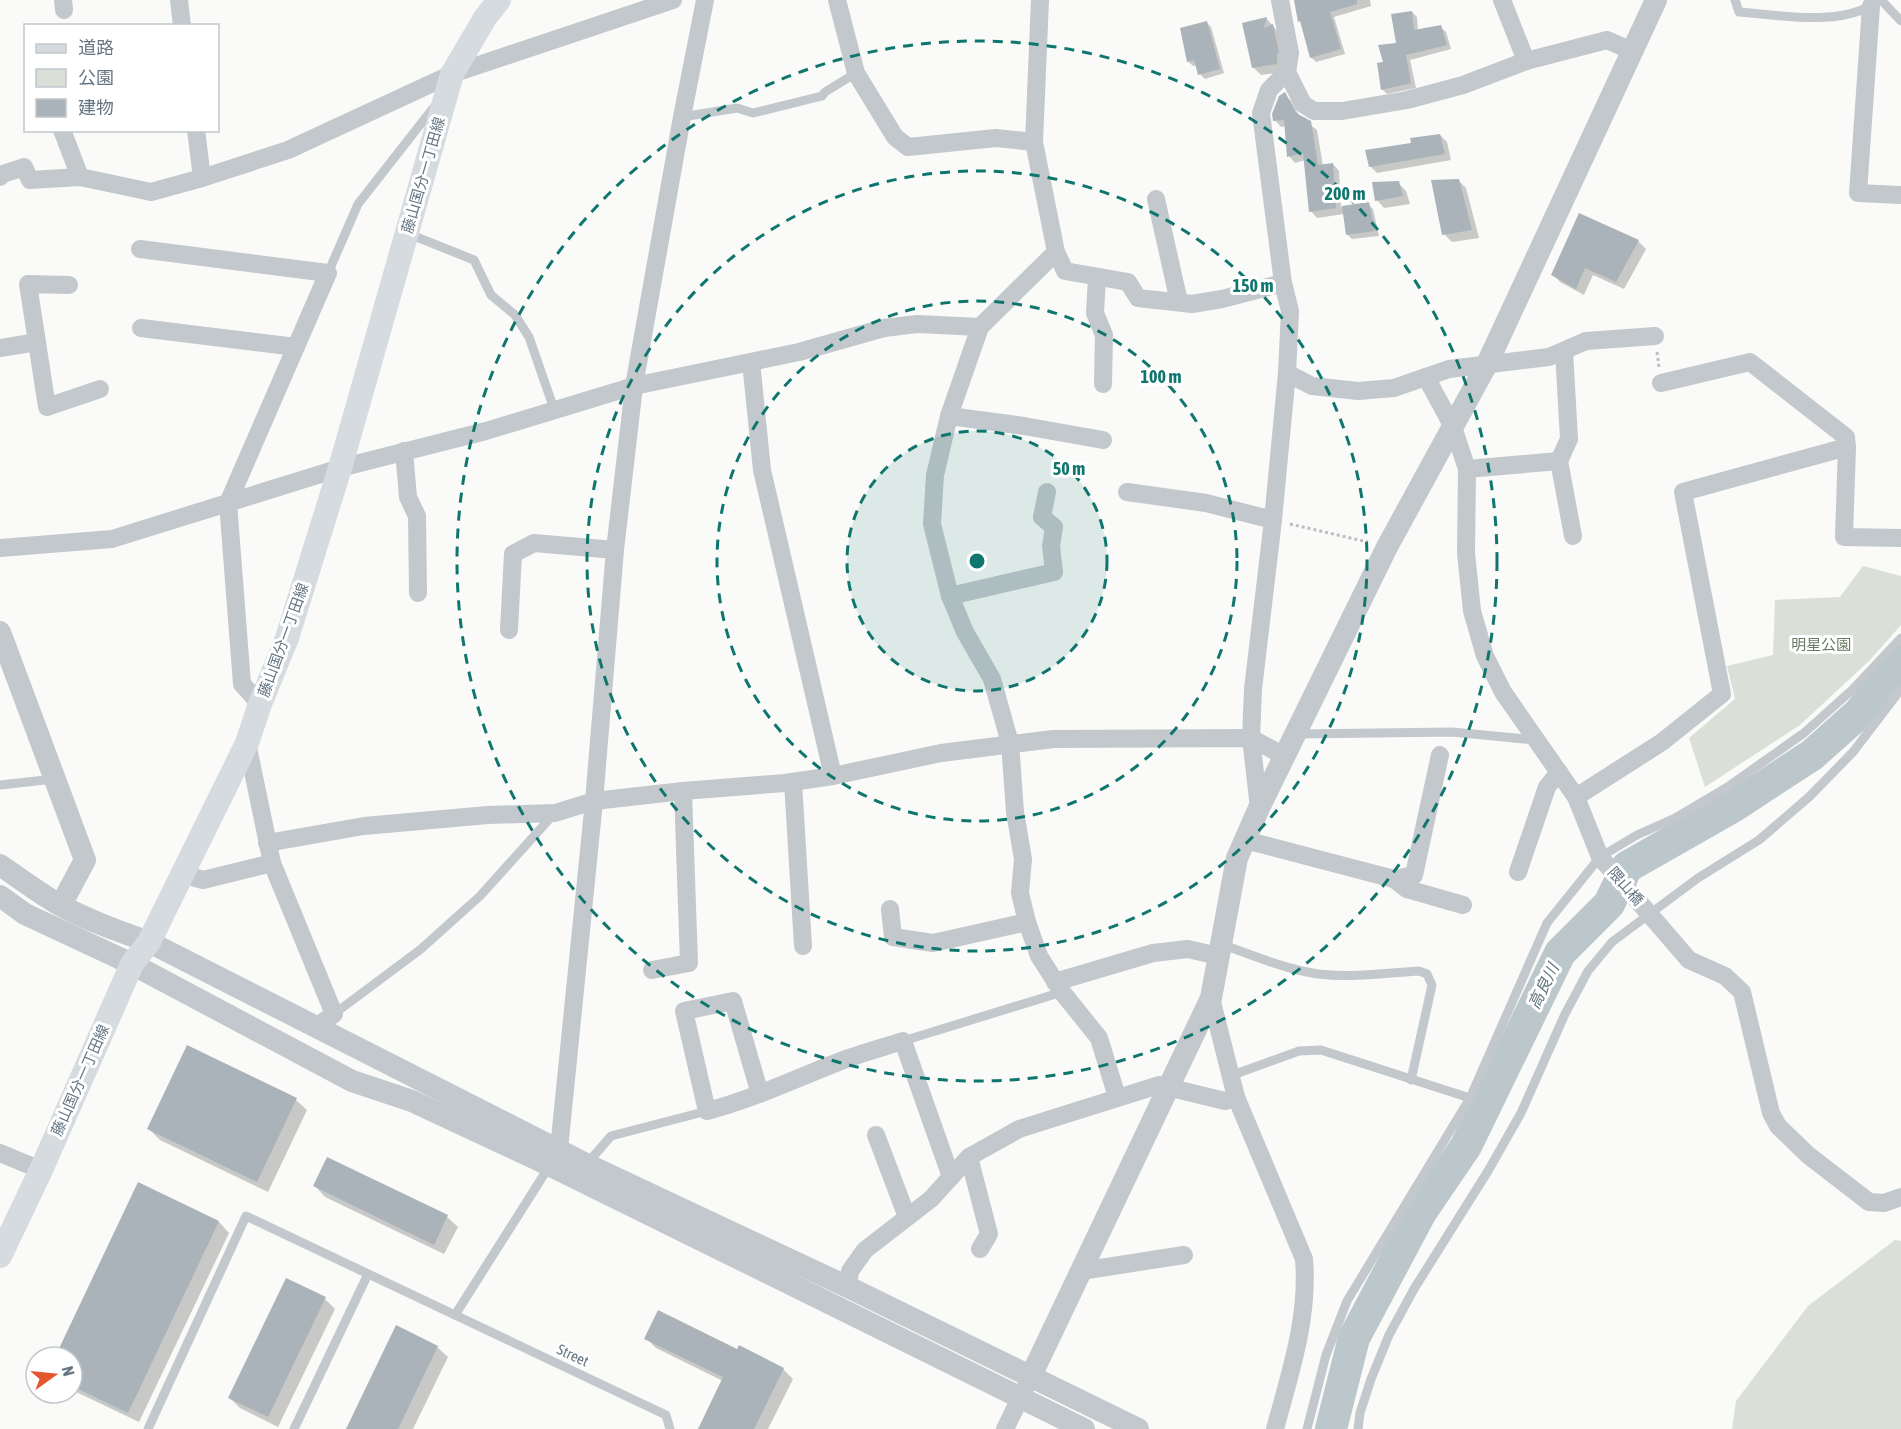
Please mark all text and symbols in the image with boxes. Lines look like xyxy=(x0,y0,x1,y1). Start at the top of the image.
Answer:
legend xyxy=(24,24,219,132)
text: 道路 xyxy=(78,37,114,58)
text: 公園 xyxy=(78,67,114,88)
text: 建物 xyxy=(78,97,114,118)
street label: 藤山国分一丁田線 xyxy=(398,115,448,235)
text: 200 m xyxy=(1325,183,1365,204)
text: 150 m xyxy=(1233,275,1273,296)
text: 100 m xyxy=(1141,366,1181,387)
text: 50 m xyxy=(1053,458,1085,479)
centre of rings xyxy=(967,551,987,571)
street label: 藤山国分一丁田線 xyxy=(254,581,312,699)
park label: 明星公園 xyxy=(1791,636,1851,653)
street label: 隈山橋 xyxy=(1605,863,1647,909)
water label: 高良川 xyxy=(1524,959,1562,1012)
street label: 藤山国分一丁田線 xyxy=(48,1022,112,1138)
street label: Street xyxy=(554,1340,592,1370)
north arrow xyxy=(24,1345,84,1405)
text: N xyxy=(59,1364,78,1378)

